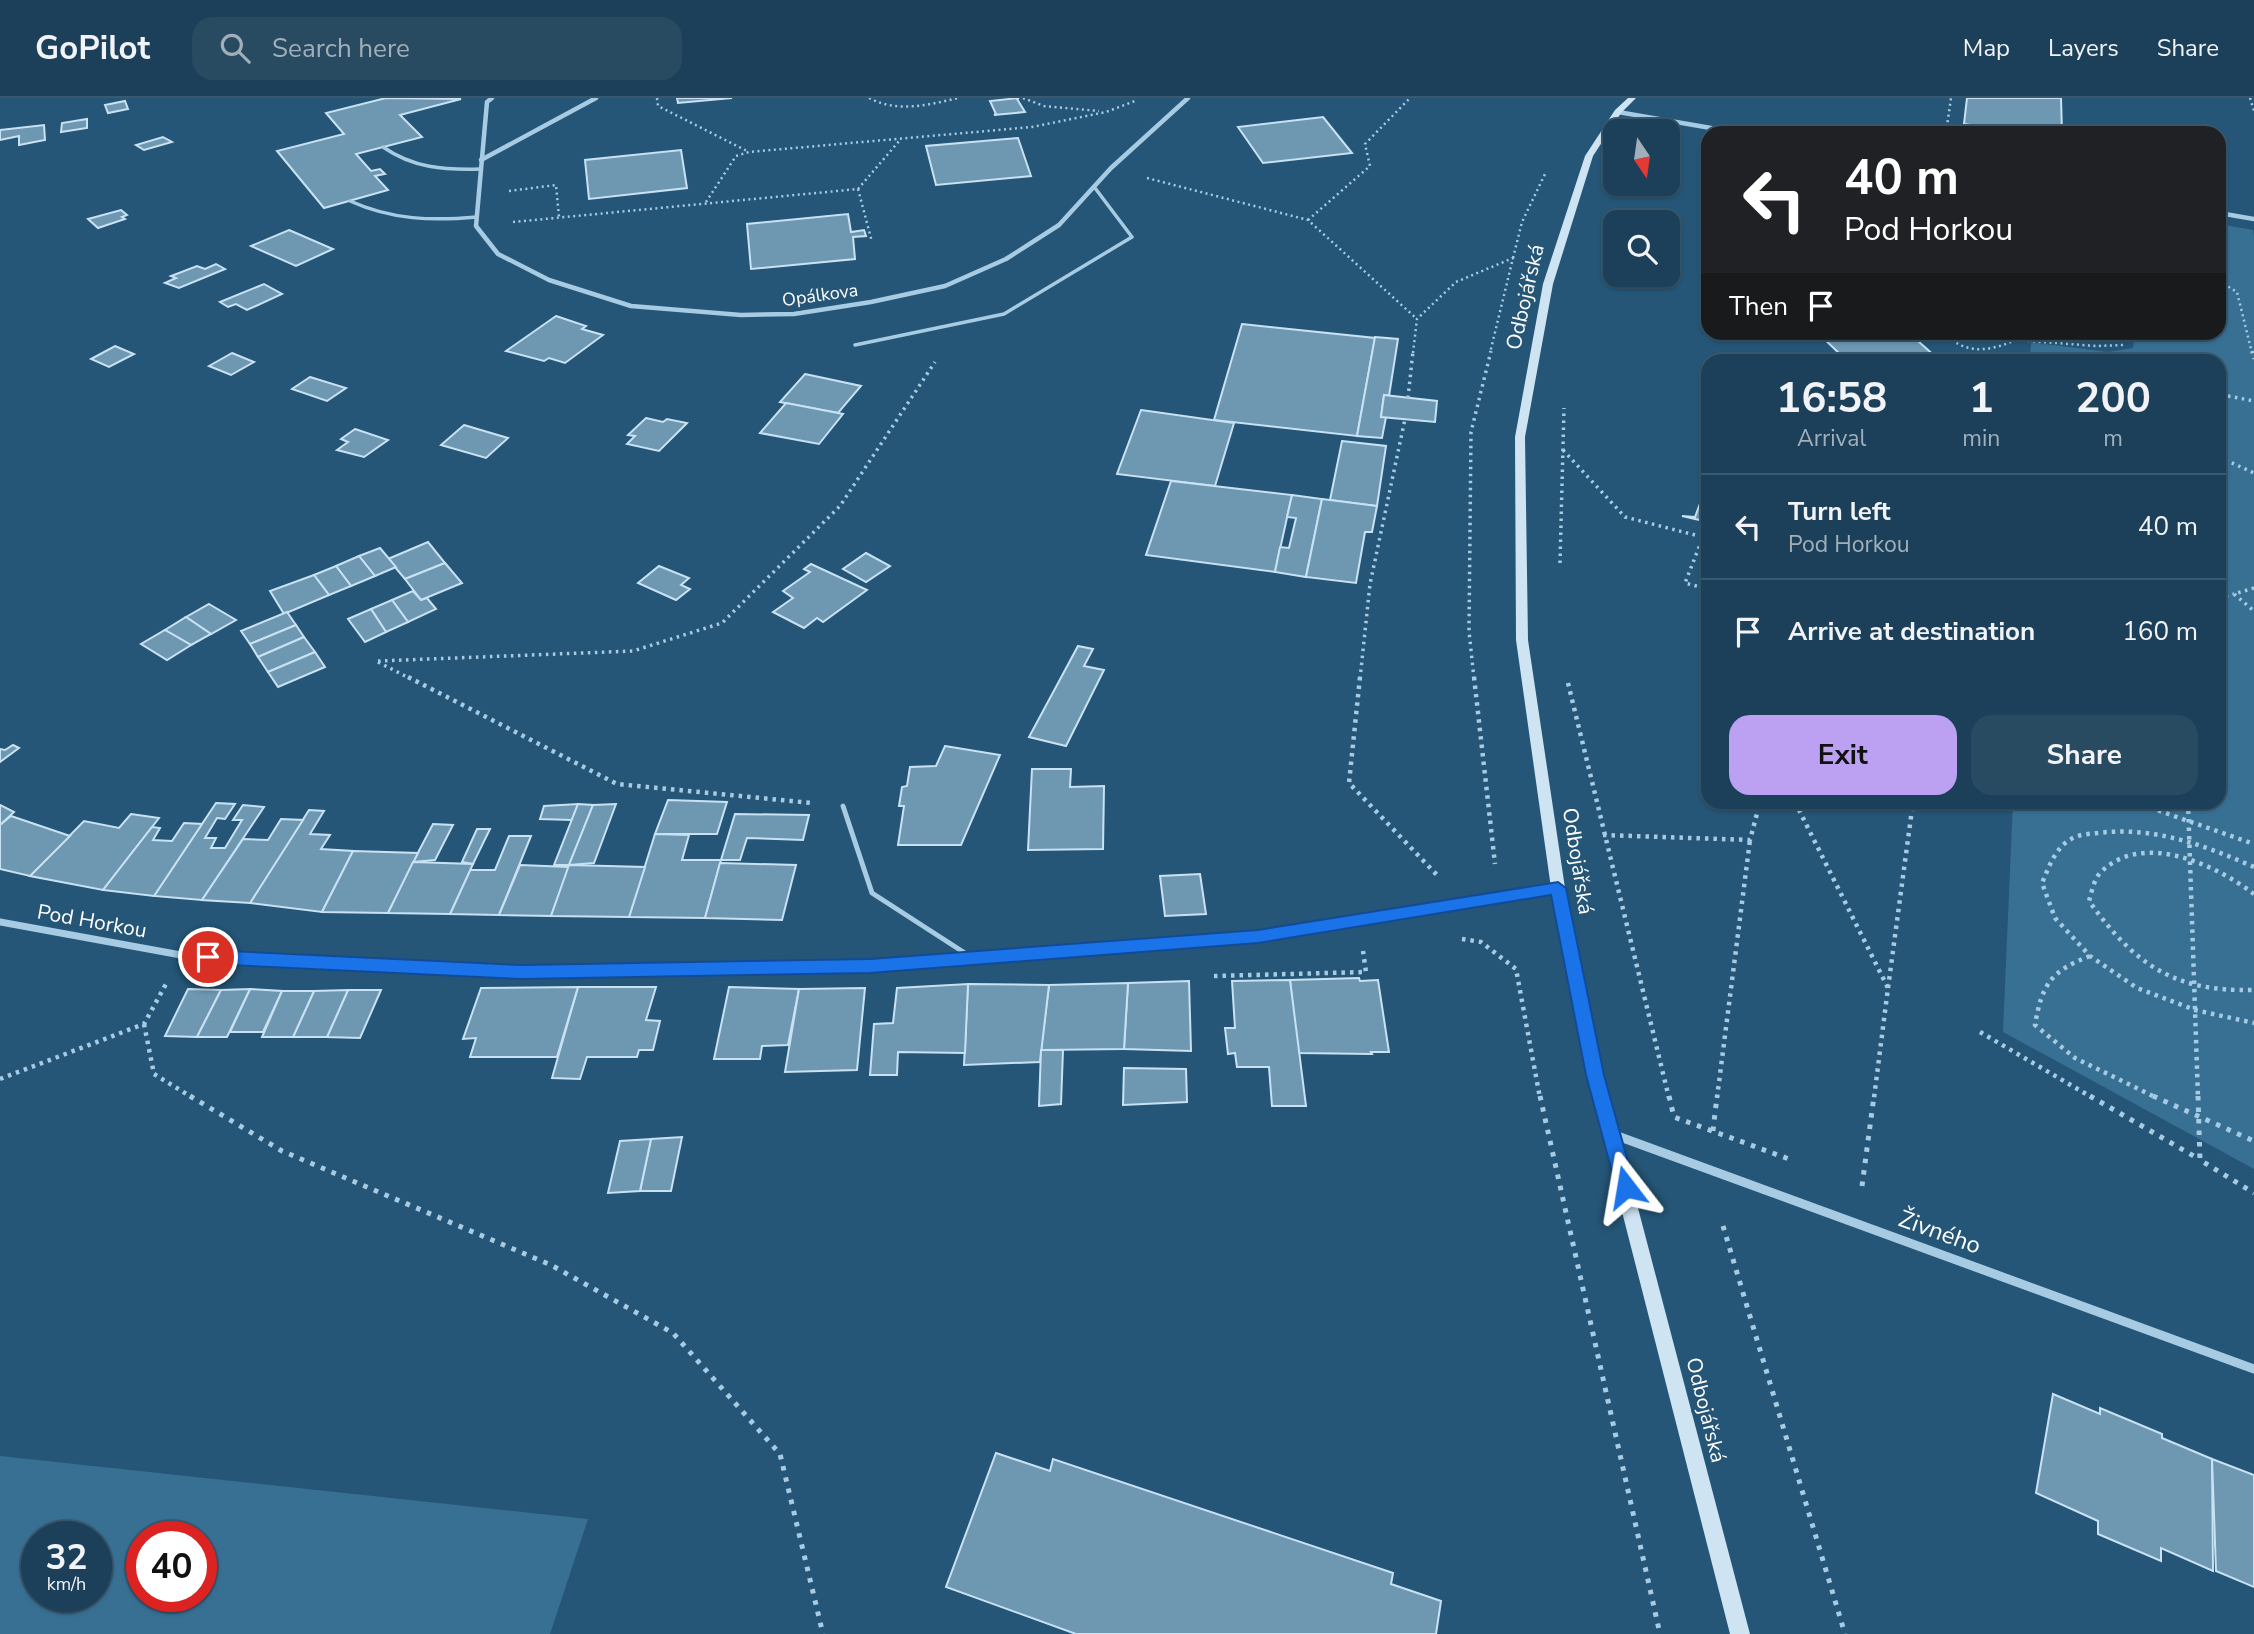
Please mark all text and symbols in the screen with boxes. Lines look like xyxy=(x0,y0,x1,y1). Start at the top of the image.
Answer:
search box xyxy=(192,17,682,80)
text: GoPilot xyxy=(35,26,150,71)
icon: search xyxy=(216,29,254,67)
text: Search here xyxy=(272,31,410,66)
text: Map xyxy=(1963,32,2010,64)
text: Layers xyxy=(2048,32,2119,64)
text: Share xyxy=(2157,32,2219,64)
north arrow xyxy=(1603,119,1680,196)
map controls xyxy=(1603,119,1680,287)
text: 40 m xyxy=(1844,144,1959,211)
icon: left xyxy=(1729,154,1820,245)
text: Pod Horkou xyxy=(1844,208,2013,251)
button: search xyxy=(1603,210,1680,287)
street label: Odbojářská xyxy=(1499,242,1551,352)
street label: Opálkova xyxy=(780,278,860,312)
icon: arrive xyxy=(1802,287,1840,325)
text: Then xyxy=(1729,289,1788,324)
text: 16:58 xyxy=(1776,370,1887,427)
text: 1 xyxy=(1969,370,1994,427)
text: 200 xyxy=(2075,370,2151,427)
text: Arrival xyxy=(1797,423,1866,454)
text: min xyxy=(1962,423,2000,454)
text: m xyxy=(2103,423,2123,454)
text: Turn left xyxy=(1788,494,1891,529)
icon: left xyxy=(1729,508,1767,546)
text: 40 m xyxy=(2138,509,2198,544)
text: Pod Horkou xyxy=(1788,529,1910,560)
icon: arrive xyxy=(1729,613,1767,651)
text: Arrive at destination xyxy=(1788,614,2035,649)
text: 160 m xyxy=(2122,614,2198,649)
button: Exit xyxy=(1729,715,1957,795)
button: Share xyxy=(1971,715,2198,795)
street label: Odbojářská xyxy=(1556,806,1600,916)
street label: Pod Horkou xyxy=(35,898,149,944)
pin xyxy=(178,927,238,987)
icon: arrive xyxy=(189,938,227,976)
position arrow xyxy=(1589,1150,1663,1224)
street label: Živného xyxy=(1894,1202,1986,1262)
street label: Odbojářská xyxy=(1679,1355,1733,1465)
speed limit sign: 40 xyxy=(126,1521,217,1612)
text: 32 xyxy=(45,1534,88,1581)
text: km/h xyxy=(47,1572,86,1596)

